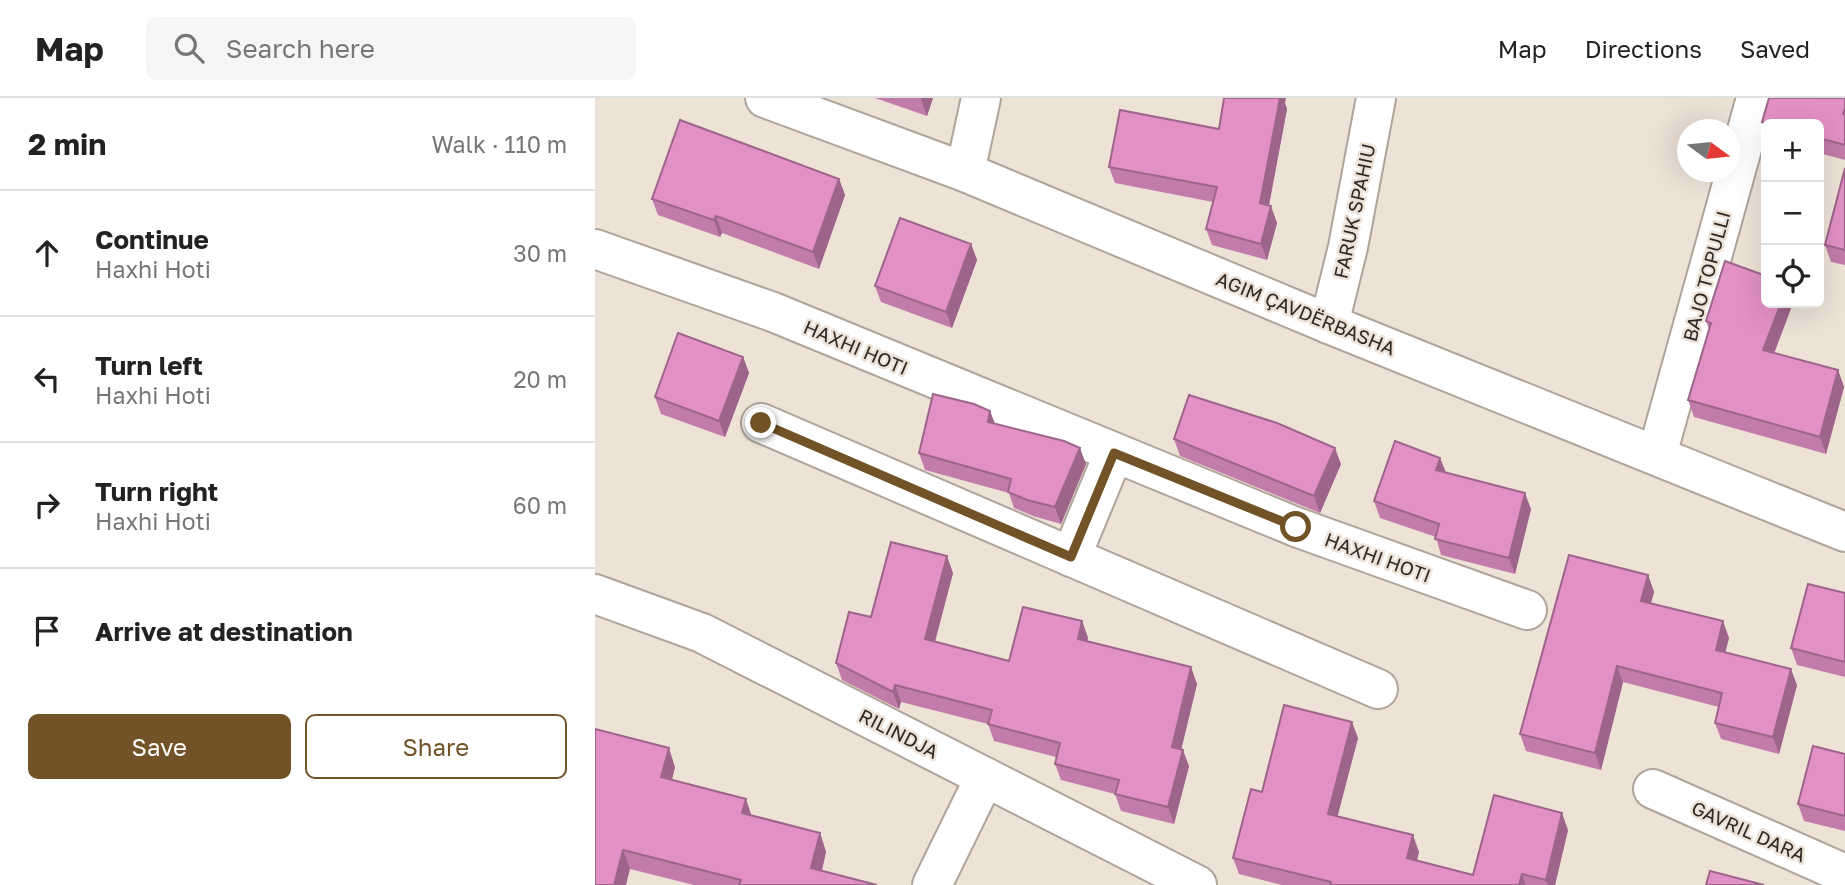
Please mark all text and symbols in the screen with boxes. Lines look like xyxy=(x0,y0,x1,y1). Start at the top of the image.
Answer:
search box xyxy=(146,17,636,80)
text: Map xyxy=(35,29,104,68)
icon: search xyxy=(170,29,208,67)
text: Search here xyxy=(226,33,375,64)
text: Map xyxy=(1498,34,1547,63)
text: Directions xyxy=(1585,34,1702,63)
text: Saved xyxy=(1740,34,1810,63)
north arrow xyxy=(1677,119,1740,182)
map controls xyxy=(1761,119,1824,308)
button: + xyxy=(1761,119,1824,182)
text: 2 min xyxy=(28,126,106,162)
text: Walk · 110 m xyxy=(431,130,567,158)
street label: FARUK SPAHIU xyxy=(1328,141,1380,281)
button: − xyxy=(1761,182,1824,245)
street label: BAJO TOPULLI xyxy=(1678,208,1734,344)
text: Continue xyxy=(95,224,209,255)
icon: ahead xyxy=(28,234,66,272)
text: 30 m xyxy=(513,239,567,267)
button: locate xyxy=(1761,245,1824,308)
text: Haxhi Hoti xyxy=(95,255,211,283)
street label: AGIM ÇAVDËRBASHA xyxy=(1213,267,1399,360)
street label: HAXHI HOTI xyxy=(800,315,912,379)
text: Turn left xyxy=(95,350,203,381)
icon: left xyxy=(28,360,66,398)
text: 20 m xyxy=(513,365,567,393)
text: Haxhi Hoti xyxy=(95,381,211,409)
route end xyxy=(745,407,776,438)
text: Turn right xyxy=(95,476,218,507)
icon: right xyxy=(28,486,66,524)
text: 60 m xyxy=(513,491,567,519)
text: Haxhi Hoti xyxy=(95,507,211,535)
route start xyxy=(1280,511,1311,542)
street label: HAXHI HOTI xyxy=(1322,527,1434,587)
icon: arrive xyxy=(28,612,66,650)
text: Arrive at destination xyxy=(95,616,353,647)
street label: RILINDJA xyxy=(855,703,943,763)
button: Save xyxy=(28,714,291,779)
button: Share xyxy=(305,714,567,779)
street label: GAVRIL DARA xyxy=(1688,796,1810,867)

